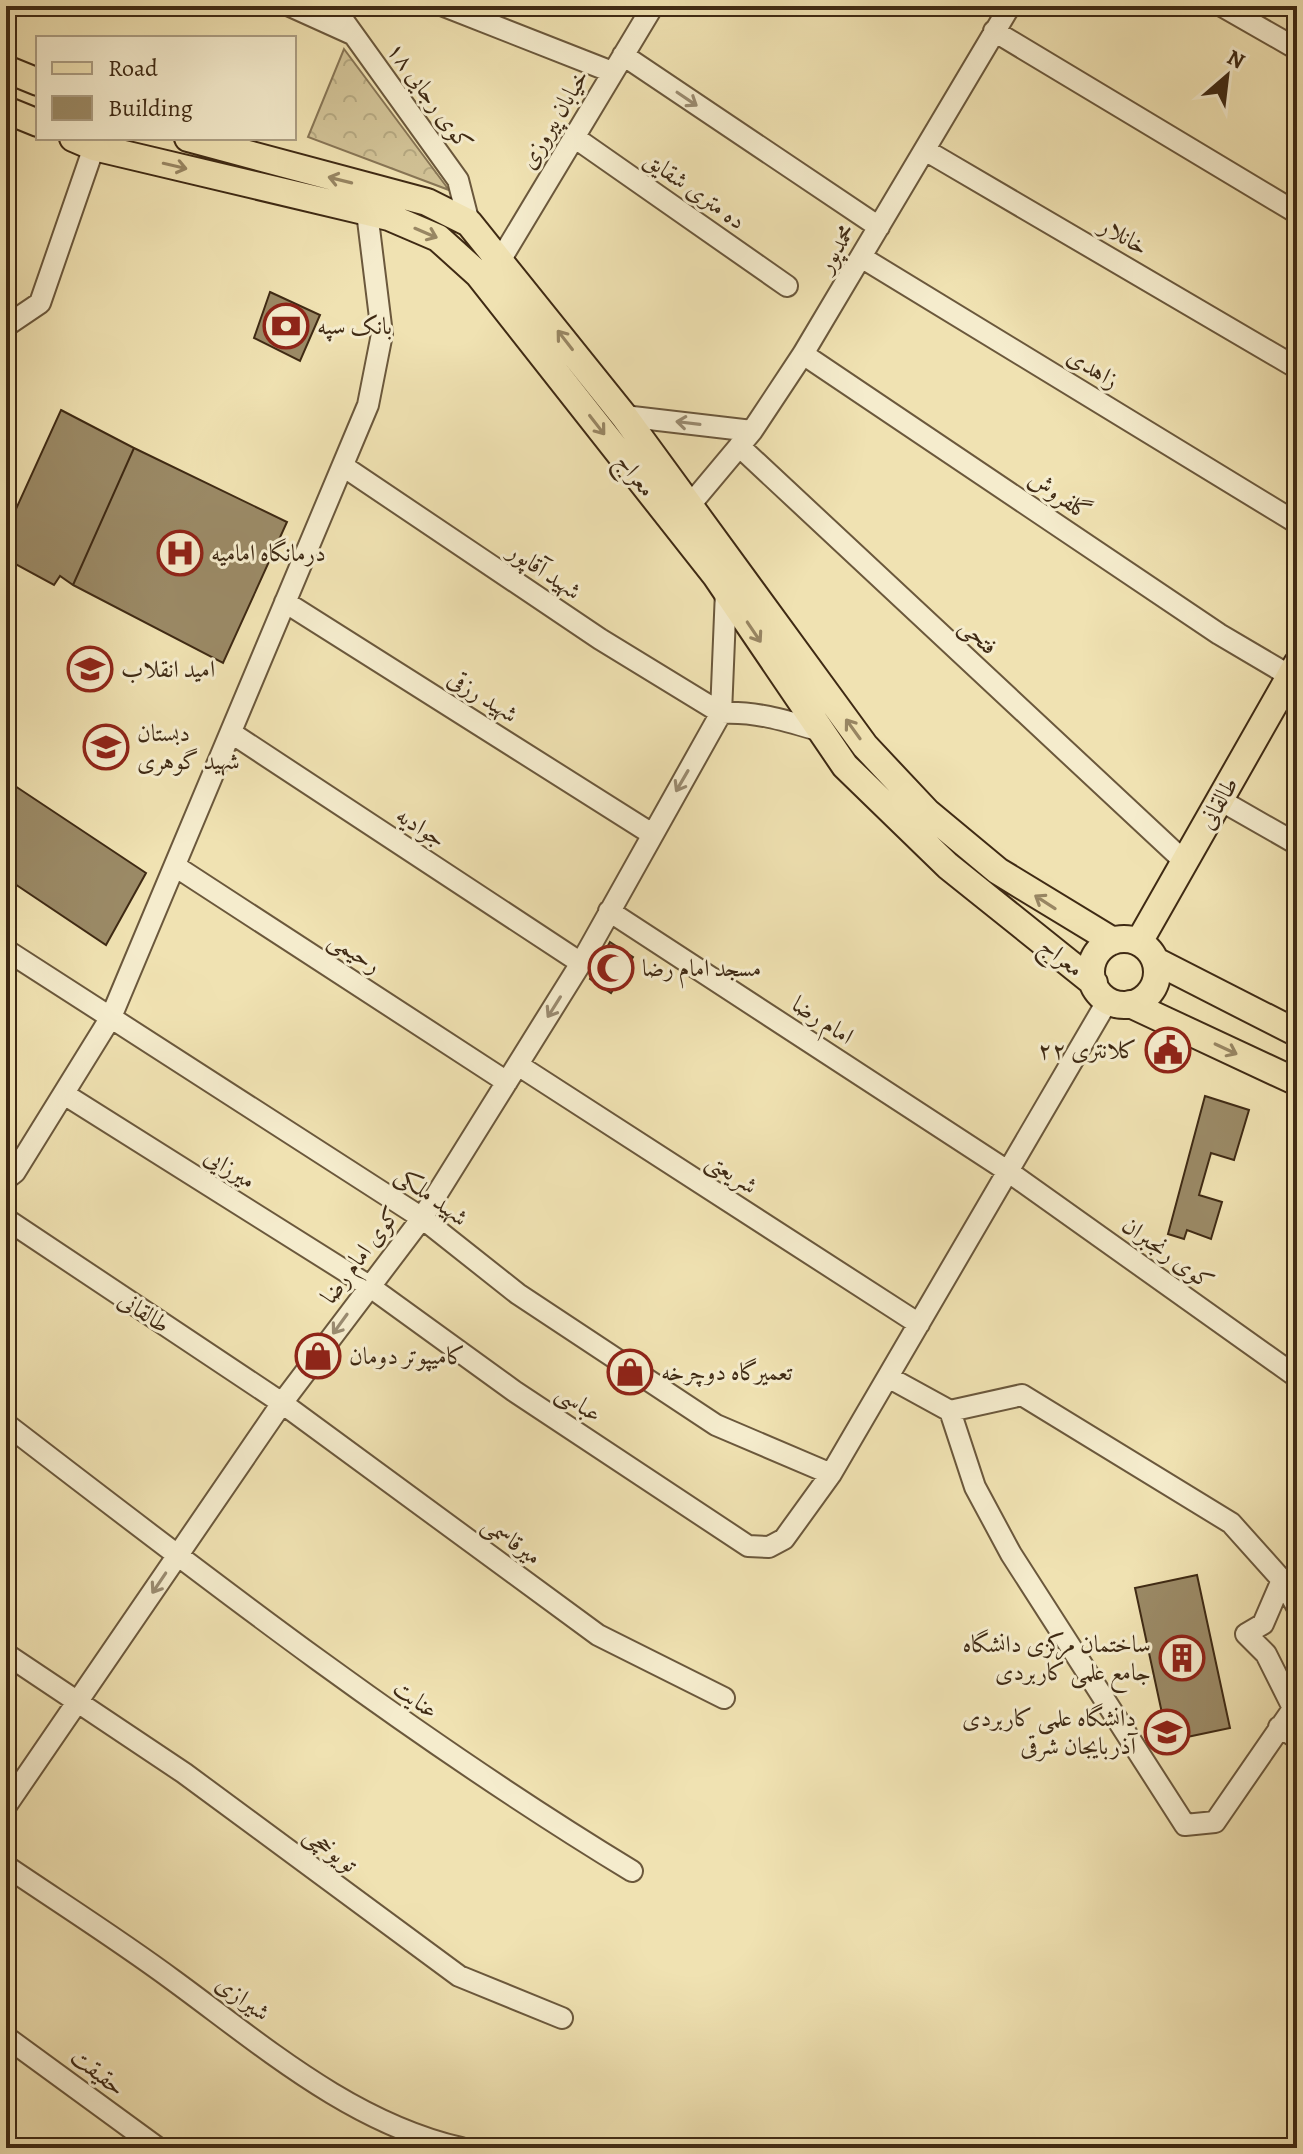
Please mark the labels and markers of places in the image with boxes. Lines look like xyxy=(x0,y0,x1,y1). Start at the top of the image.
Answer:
bank icon: بانک سپه xyxy=(262,302,310,350)
place label: بانک سپه xyxy=(317,310,392,342)
hospital icon: درمانگاه امامیه xyxy=(156,529,204,577)
place label: درمانگاه امامیه xyxy=(211,537,326,569)
school or university icon: امید انقلاب xyxy=(66,645,114,693)
place label: امید انقلاب xyxy=(121,653,215,685)
place label: دبستان شهید گوهری xyxy=(137,717,240,777)
school or university icon: دبستان شهید گوهری xyxy=(82,723,130,771)
mosque icon: مسجد امام رضا xyxy=(587,944,635,992)
place label: مسجد امام رضا xyxy=(642,952,761,989)
public building icon: کلانتری ٢٢ xyxy=(1144,1026,1192,1074)
place label: کلانتری ٢٢ xyxy=(1038,1034,1137,1066)
shop icon: کامیپوتر دومان xyxy=(294,1332,342,1380)
place label: کامیپوتر دومان xyxy=(349,1340,465,1372)
shop icon: تعمیرگاه دوچرخه xyxy=(606,1348,654,1396)
place label: تعمیرگاه دوچرخه xyxy=(661,1356,793,1388)
place label: ساختمان مرکزی دانشگاه جامع علمی کاربردی xyxy=(963,1628,1151,1694)
building icon: ساختمان مرکزی دانشگاه جامع علمی کاربردی xyxy=(1158,1634,1206,1682)
place label: دانشگاه علمی کاربردی آذربایجان شرقی xyxy=(962,1702,1139,1762)
school or university icon: دانشگاه علمی کاربردی آذربایجان شرقی xyxy=(1143,1708,1191,1756)

